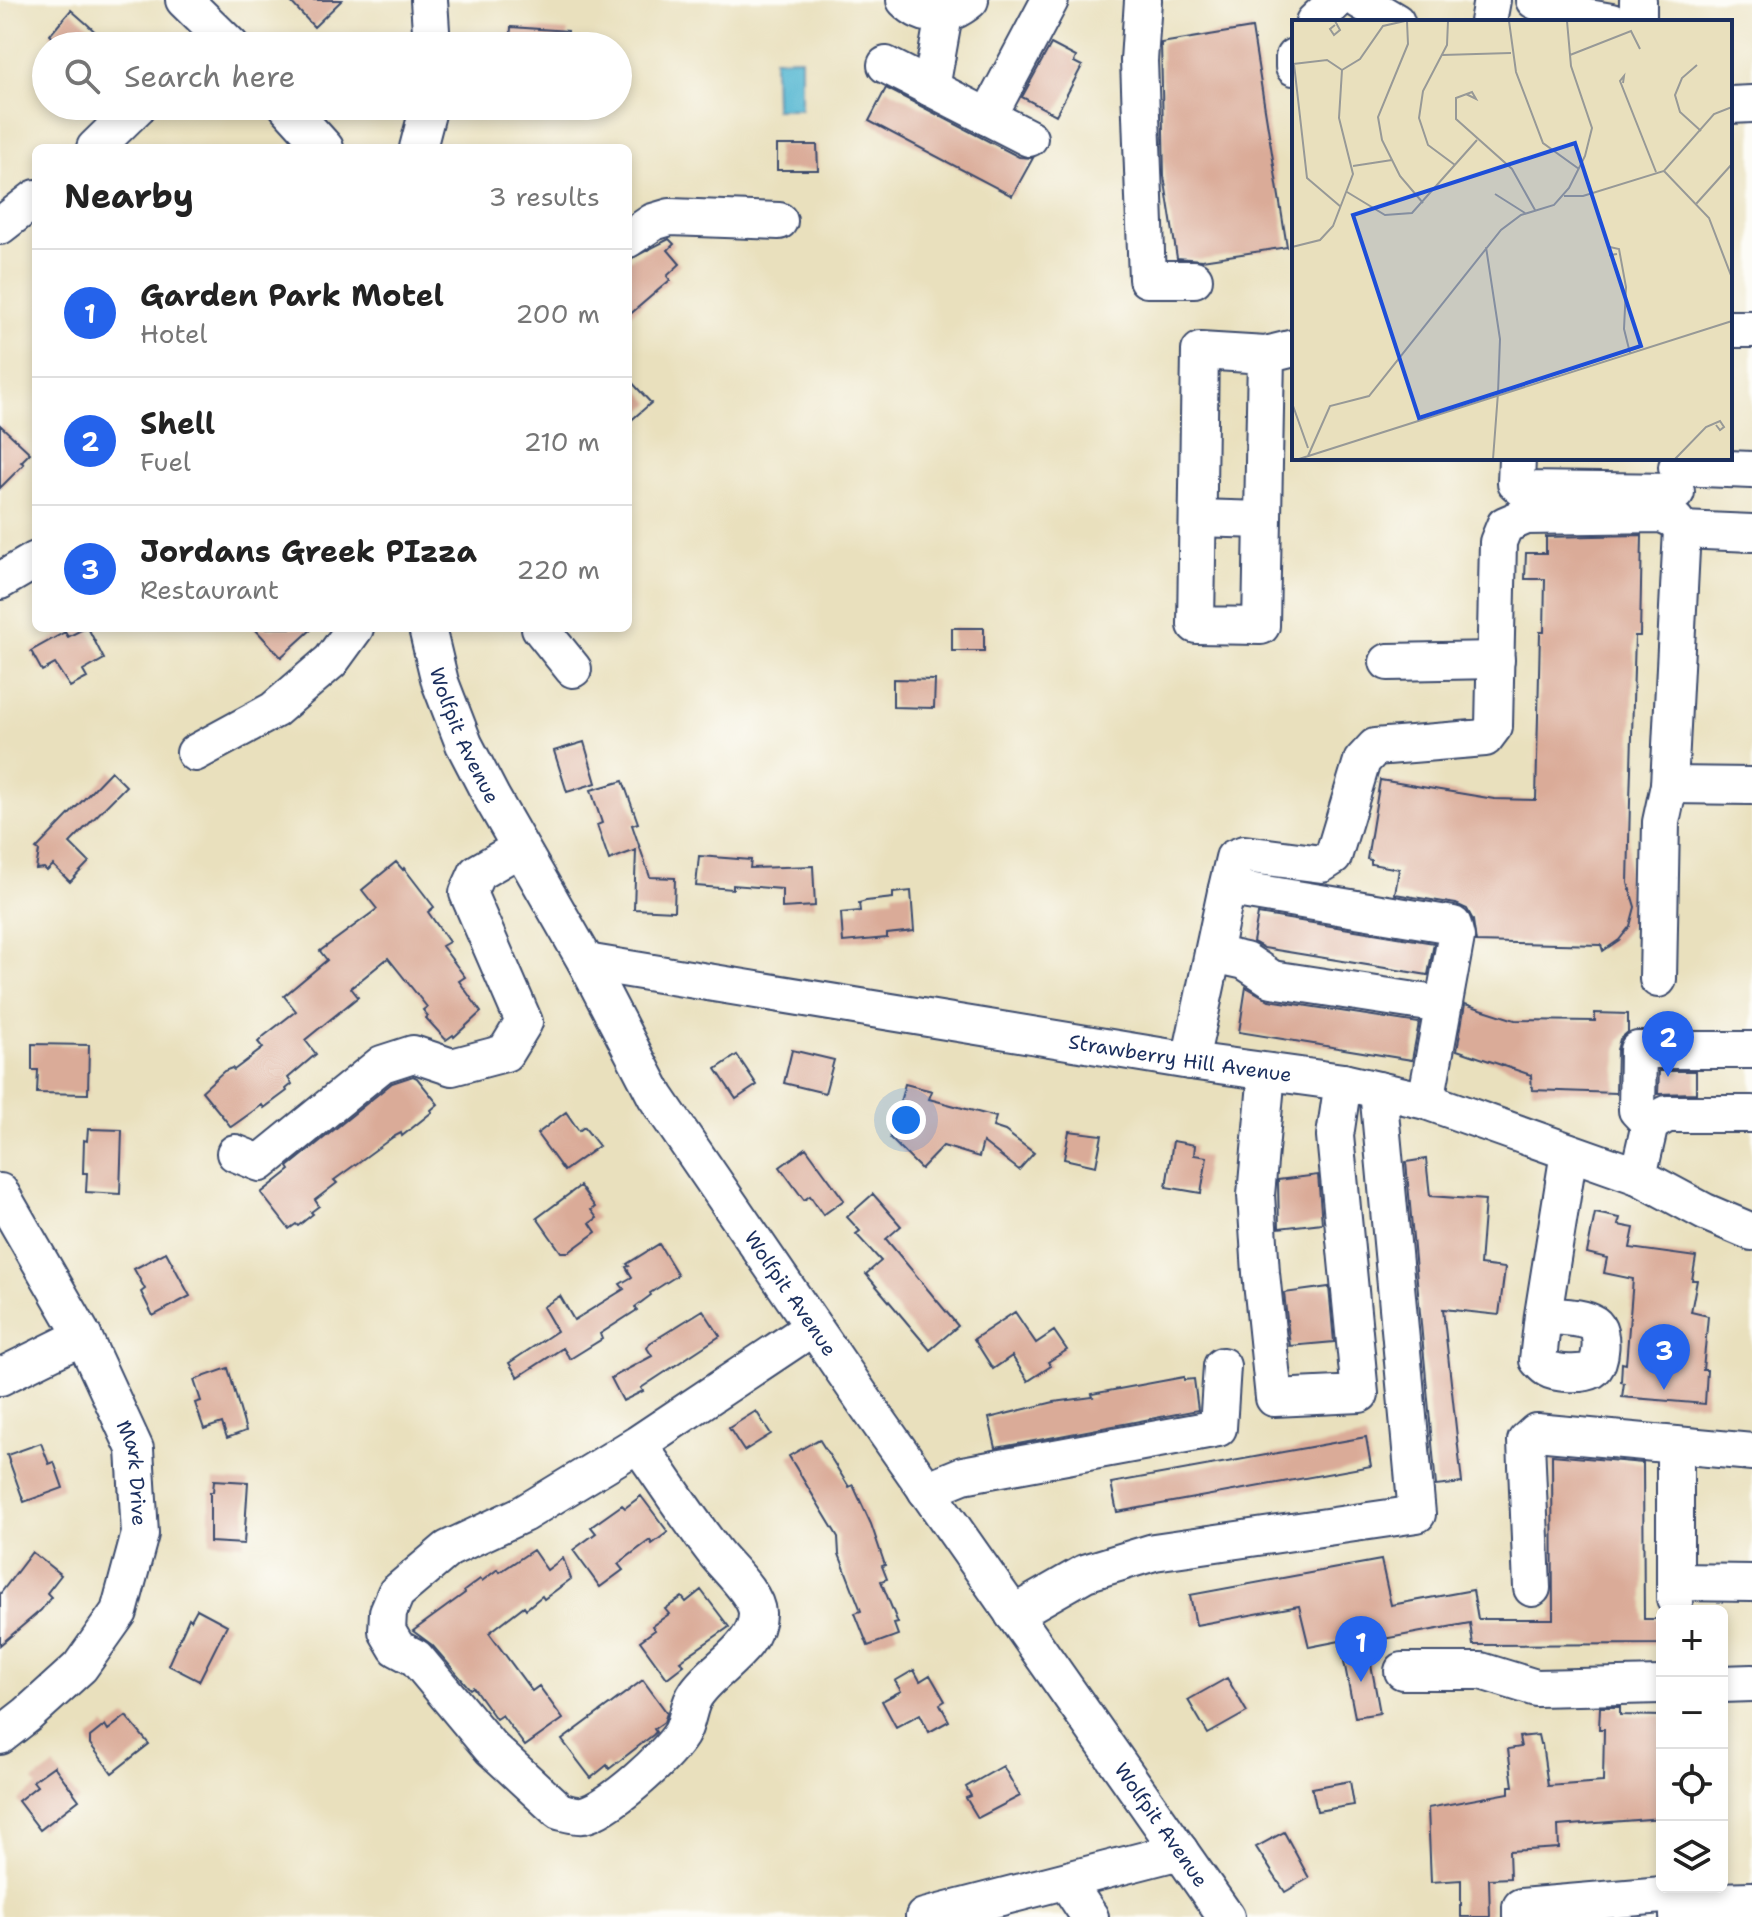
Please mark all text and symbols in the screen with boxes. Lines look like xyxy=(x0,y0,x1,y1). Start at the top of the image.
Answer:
inset map xyxy=(1292,20,1732,460)
search box xyxy=(32,32,632,120)
icon: search xyxy=(60,54,104,98)
text: Search here xyxy=(124,56,295,97)
text: Nearby xyxy=(64,173,194,219)
text: 3 results xyxy=(488,179,600,214)
text: Garden Park Motel xyxy=(140,275,444,316)
text: 1 xyxy=(84,296,96,331)
text: 200 m xyxy=(515,296,600,331)
text: Hotel xyxy=(140,316,207,351)
text: Shell xyxy=(140,403,215,444)
text: 2 xyxy=(81,424,99,459)
text: 210 m xyxy=(523,424,600,459)
text: Fuel xyxy=(140,444,191,479)
text: Jordans Greek PIzza xyxy=(140,531,477,572)
text: 3 xyxy=(81,552,99,587)
text: 220 m xyxy=(516,552,600,587)
text: Restaurant xyxy=(140,572,279,607)
street label: Wolfpit Avenue xyxy=(424,665,506,808)
pin: 2 xyxy=(1642,1011,1694,1077)
street label: Strawberry Hill Avenue xyxy=(1067,1028,1293,1088)
your location xyxy=(886,1100,926,1140)
street label: Wolfpit Avenue xyxy=(738,1226,843,1361)
pin: 3 xyxy=(1638,1324,1690,1390)
street label: Mark Drive xyxy=(111,1416,153,1527)
map controls xyxy=(1656,1605,1728,1893)
button: + xyxy=(1656,1605,1728,1677)
pin: 1 xyxy=(1335,1616,1387,1682)
button: − xyxy=(1656,1677,1728,1749)
button: locate xyxy=(1656,1749,1728,1821)
street label: Wolfpit Avenue xyxy=(1109,1757,1214,1892)
button: layers xyxy=(1656,1821,1728,1893)

